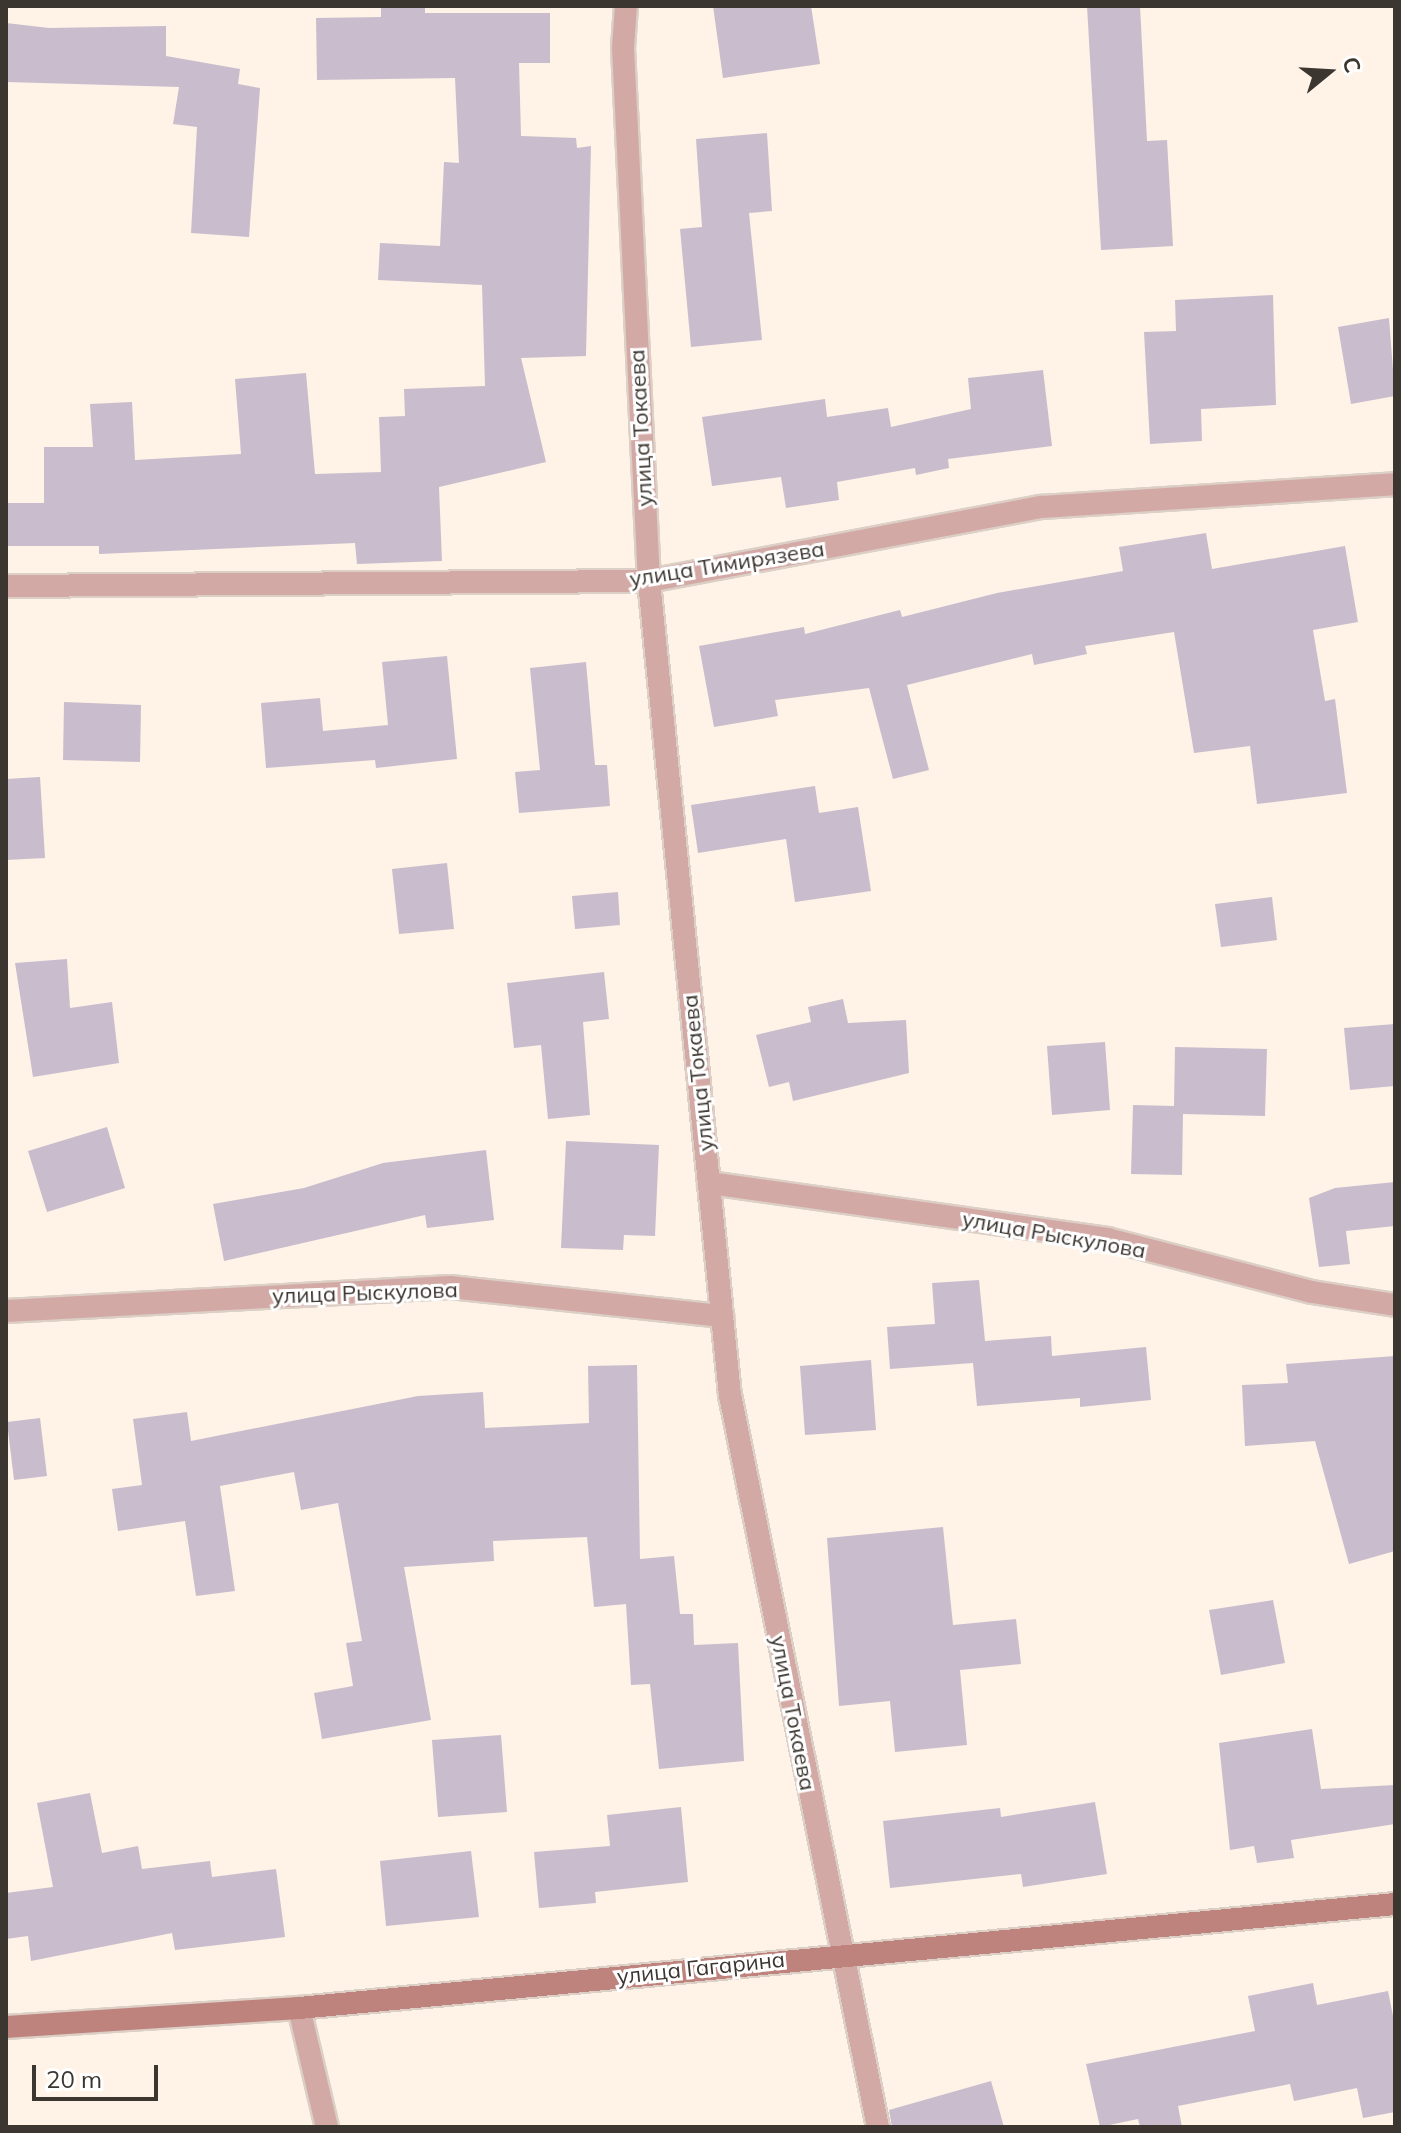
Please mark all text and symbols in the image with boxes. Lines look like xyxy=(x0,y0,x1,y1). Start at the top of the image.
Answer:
north arrow xyxy=(1289,32,1369,112)
text: С xyxy=(1336,53,1367,76)
street label: улица Токаева xyxy=(624,349,658,507)
street label: улица Тимирязева xyxy=(628,536,826,592)
street label: улица Токаева xyxy=(677,993,719,1153)
street label: улица Рыскулова xyxy=(960,1206,1148,1264)
street label: улица Рыскулова xyxy=(272,1277,458,1309)
street label: улица Токаева xyxy=(765,1633,821,1793)
street label: улица Гагарина xyxy=(616,1946,786,1990)
scale bar xyxy=(36,2049,162,2099)
text: 20 m xyxy=(46,2064,102,2094)

